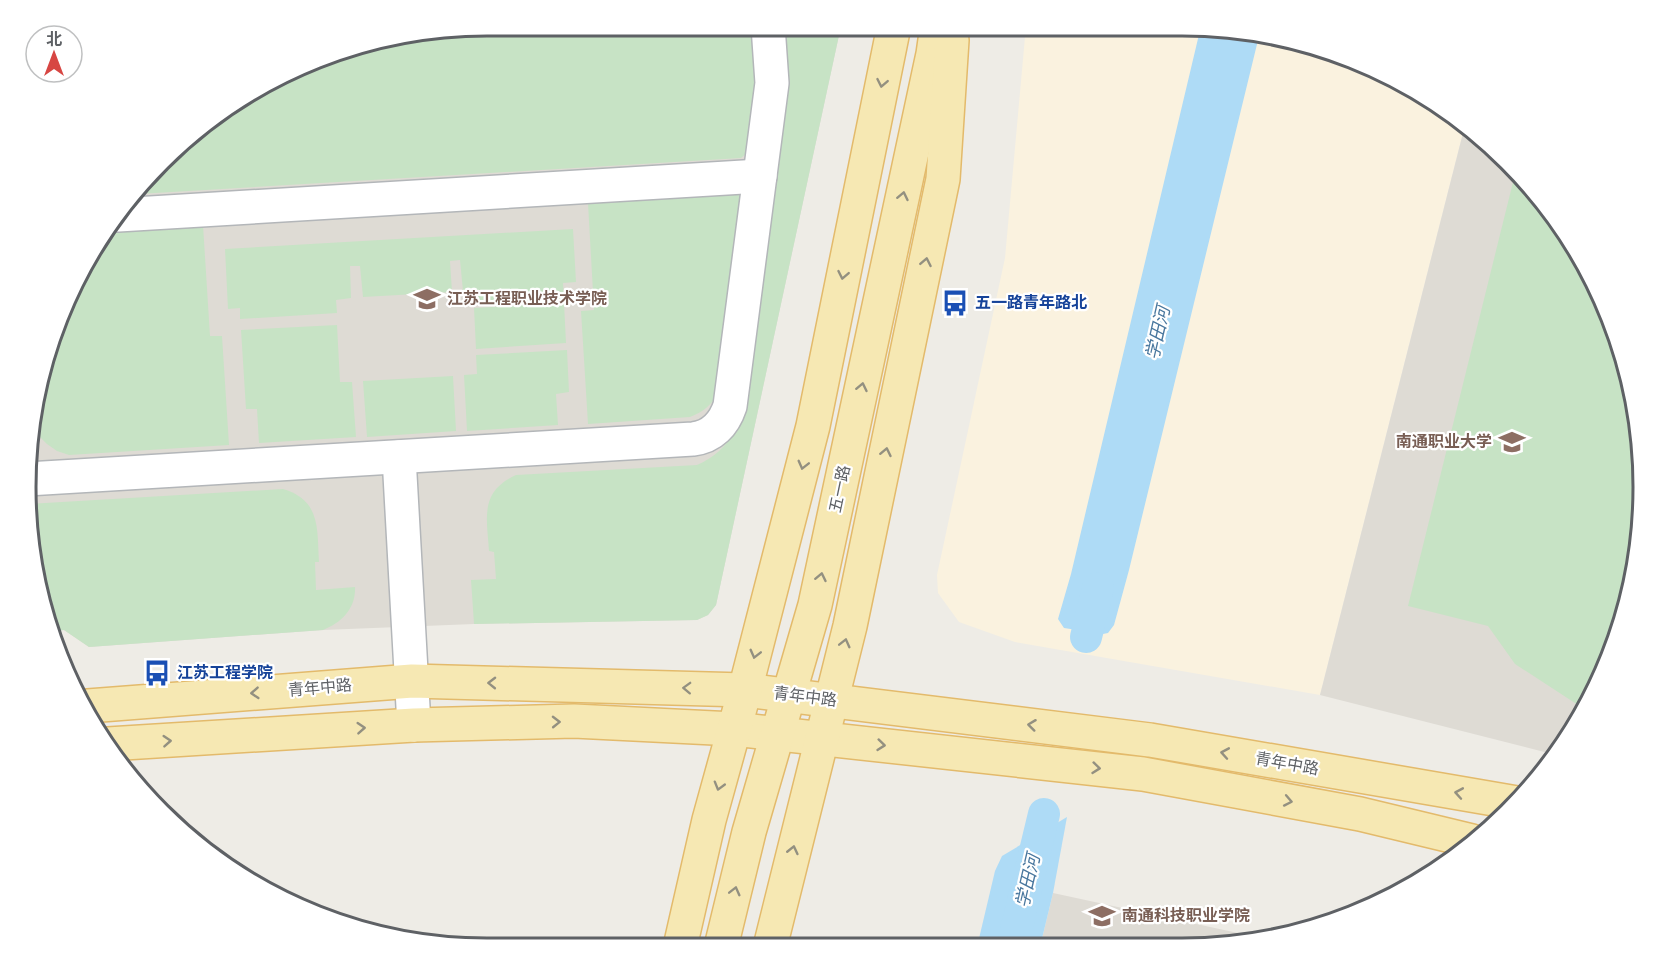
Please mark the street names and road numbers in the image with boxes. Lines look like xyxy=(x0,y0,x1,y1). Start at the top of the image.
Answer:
street label: 五一路 xyxy=(825,463,855,515)
street label: 青年中路 xyxy=(287,675,353,701)
street label: 青年中路 xyxy=(772,683,838,711)
street label: 青年中路 xyxy=(1254,749,1320,779)

